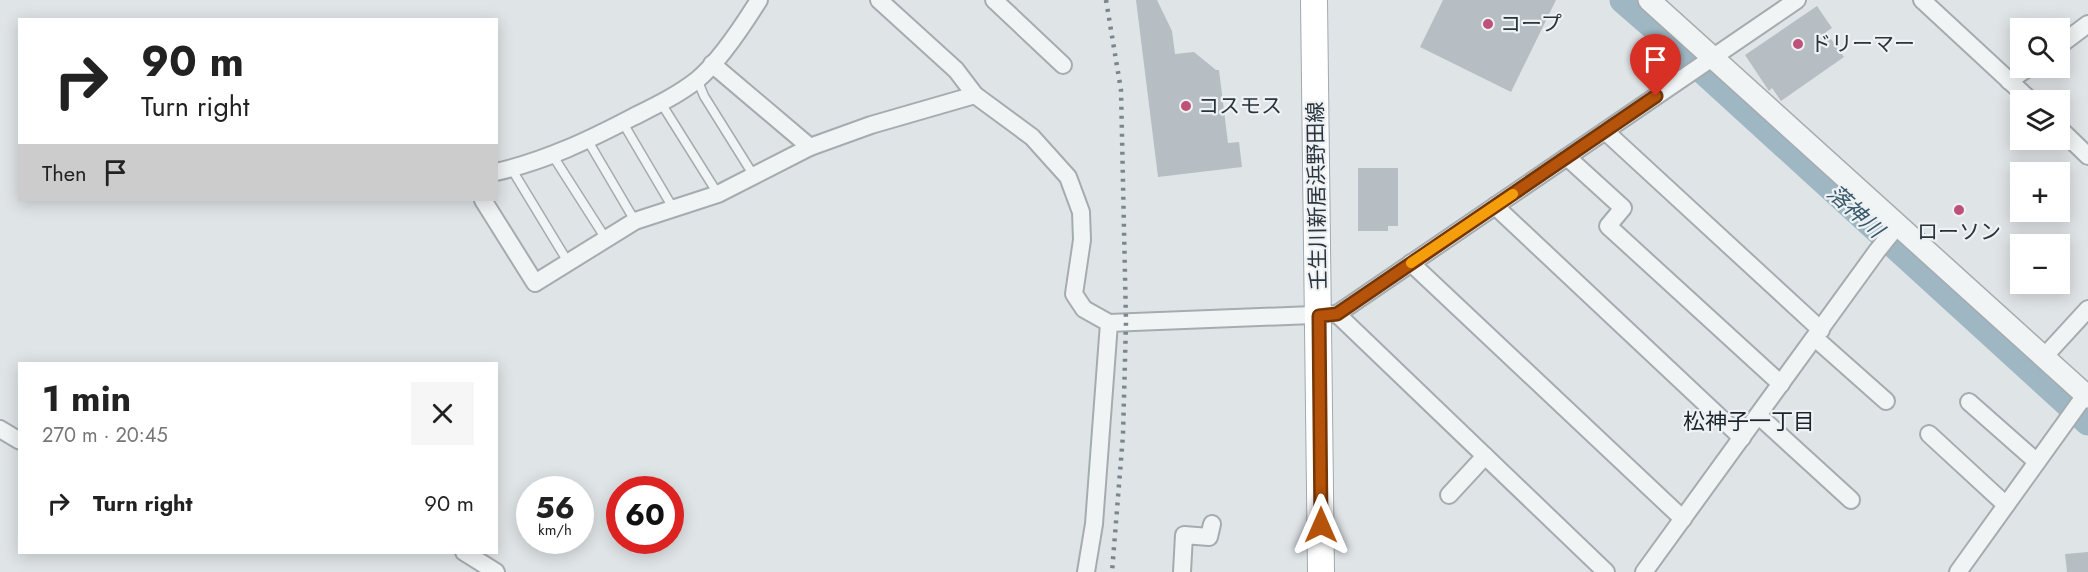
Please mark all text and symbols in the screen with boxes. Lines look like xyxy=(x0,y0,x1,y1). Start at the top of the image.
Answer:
place label: コープ xyxy=(1500,9,1562,39)
marker: コープ xyxy=(1481,17,1495,31)
map controls xyxy=(2010,18,2070,294)
button: search xyxy=(2010,18,2070,78)
place label: ドリーマー xyxy=(1810,29,1915,59)
text: 90 m xyxy=(141,31,244,92)
pin xyxy=(1630,34,1681,96)
marker: ドリーマー xyxy=(1791,37,1805,51)
icon: right xyxy=(42,42,120,120)
icon: arrive xyxy=(1639,43,1672,76)
text: Turn right xyxy=(141,87,249,126)
button: layers xyxy=(2010,90,2070,150)
place label: コスモス xyxy=(1198,91,1282,121)
marker: コスモス xyxy=(1179,99,1193,113)
street label: 壬生川新居浜野田線 xyxy=(1300,101,1334,291)
icon: arrive xyxy=(99,156,132,189)
text: Then xyxy=(42,157,87,189)
button: + xyxy=(2010,162,2070,222)
water label: 落神川 xyxy=(1821,177,1893,246)
marker: ローソン xyxy=(1952,203,1966,217)
place label: ローソン xyxy=(1917,217,2001,247)
button: − xyxy=(2010,234,2070,294)
text: 1 min xyxy=(42,372,131,424)
button: close xyxy=(411,382,474,445)
district label: 松神子一丁目 xyxy=(1683,405,1815,437)
text: 270 m · 20:45 xyxy=(42,421,168,450)
speed limit sign: 60 xyxy=(606,476,684,554)
text: 56 xyxy=(535,486,575,529)
icon: right xyxy=(42,487,75,520)
text: Turn right xyxy=(93,487,193,519)
text: 90 m xyxy=(424,487,474,519)
position arrow xyxy=(1289,493,1353,557)
text: km/h xyxy=(538,519,572,541)

